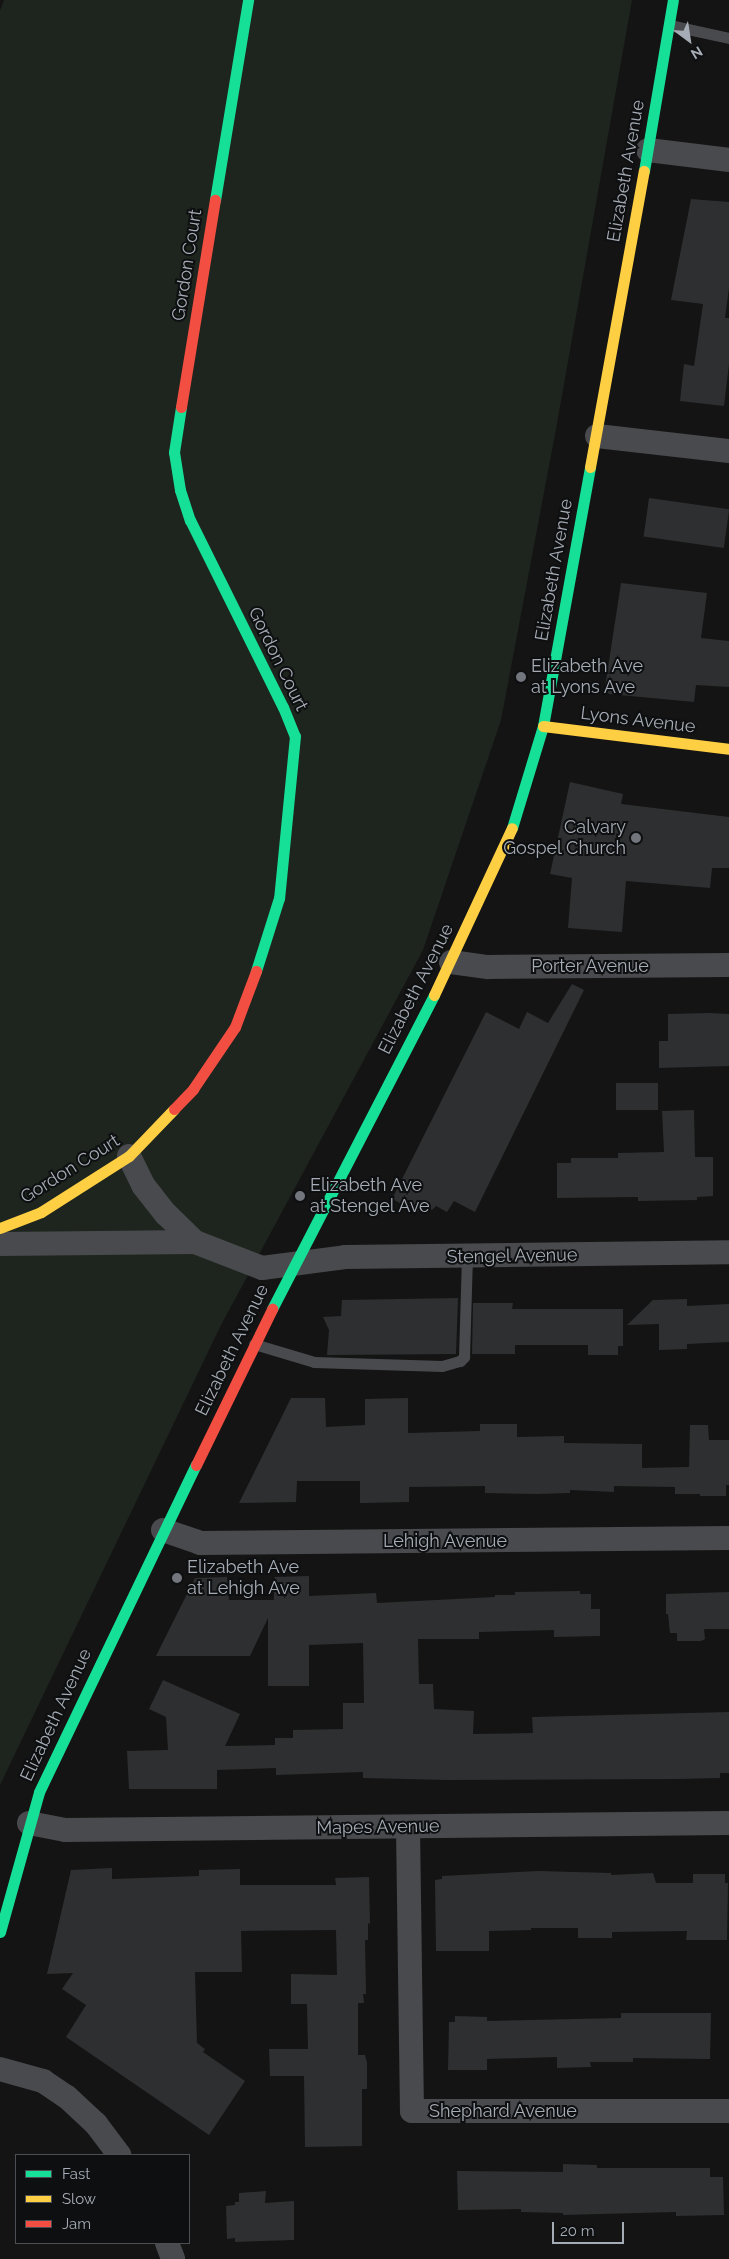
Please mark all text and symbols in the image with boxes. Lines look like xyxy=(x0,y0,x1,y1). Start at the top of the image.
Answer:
north arrow xyxy=(664,15,714,65)
text: N xyxy=(688,43,705,62)
street label: Elizabeth Avenue xyxy=(603,98,649,244)
street label: Gordon Court xyxy=(168,208,206,322)
street label: Elizabeth Avenue xyxy=(531,497,577,643)
street label: Gordon Court xyxy=(244,604,312,714)
place label: Elizabeth Ave at Lyons Ave xyxy=(531,656,644,699)
marker: Elizabeth Ave at Lyons Ave xyxy=(515,671,527,683)
street label: Lyons Avenue xyxy=(579,702,697,738)
place label: Calvary Gospel Church xyxy=(503,817,626,860)
marker: Calvary Gospel Church xyxy=(630,832,642,844)
street label: Elizabeth Avenue xyxy=(374,920,458,1058)
street label: Porter Avenue xyxy=(531,955,649,977)
street label: Gordon Court xyxy=(16,1130,124,1208)
place label: Elizabeth Ave at Stengel Ave xyxy=(310,1175,431,1218)
marker: Elizabeth Ave at Stengel Ave xyxy=(294,1190,306,1202)
street label: Stengel Avenue xyxy=(446,1244,578,1268)
street label: Elizabeth Avenue xyxy=(191,1280,273,1420)
street label: Lehigh Avenue xyxy=(383,1530,507,1552)
place label: Elizabeth Ave at Lehigh Ave xyxy=(187,1557,300,1600)
marker: Elizabeth Ave at Lehigh Ave xyxy=(171,1572,183,1584)
street label: Elizabeth Avenue xyxy=(16,1645,96,1785)
street label: Mapes Avenue xyxy=(316,1815,440,1839)
street label: Shephard Avenue xyxy=(429,2100,577,2122)
legend xyxy=(15,2154,190,2244)
text: Fast xyxy=(62,2165,90,2183)
text: Slow xyxy=(62,2190,96,2208)
scale bar xyxy=(554,2212,626,2244)
text: Jam xyxy=(62,2215,91,2233)
text: 20 m xyxy=(560,2222,595,2240)

